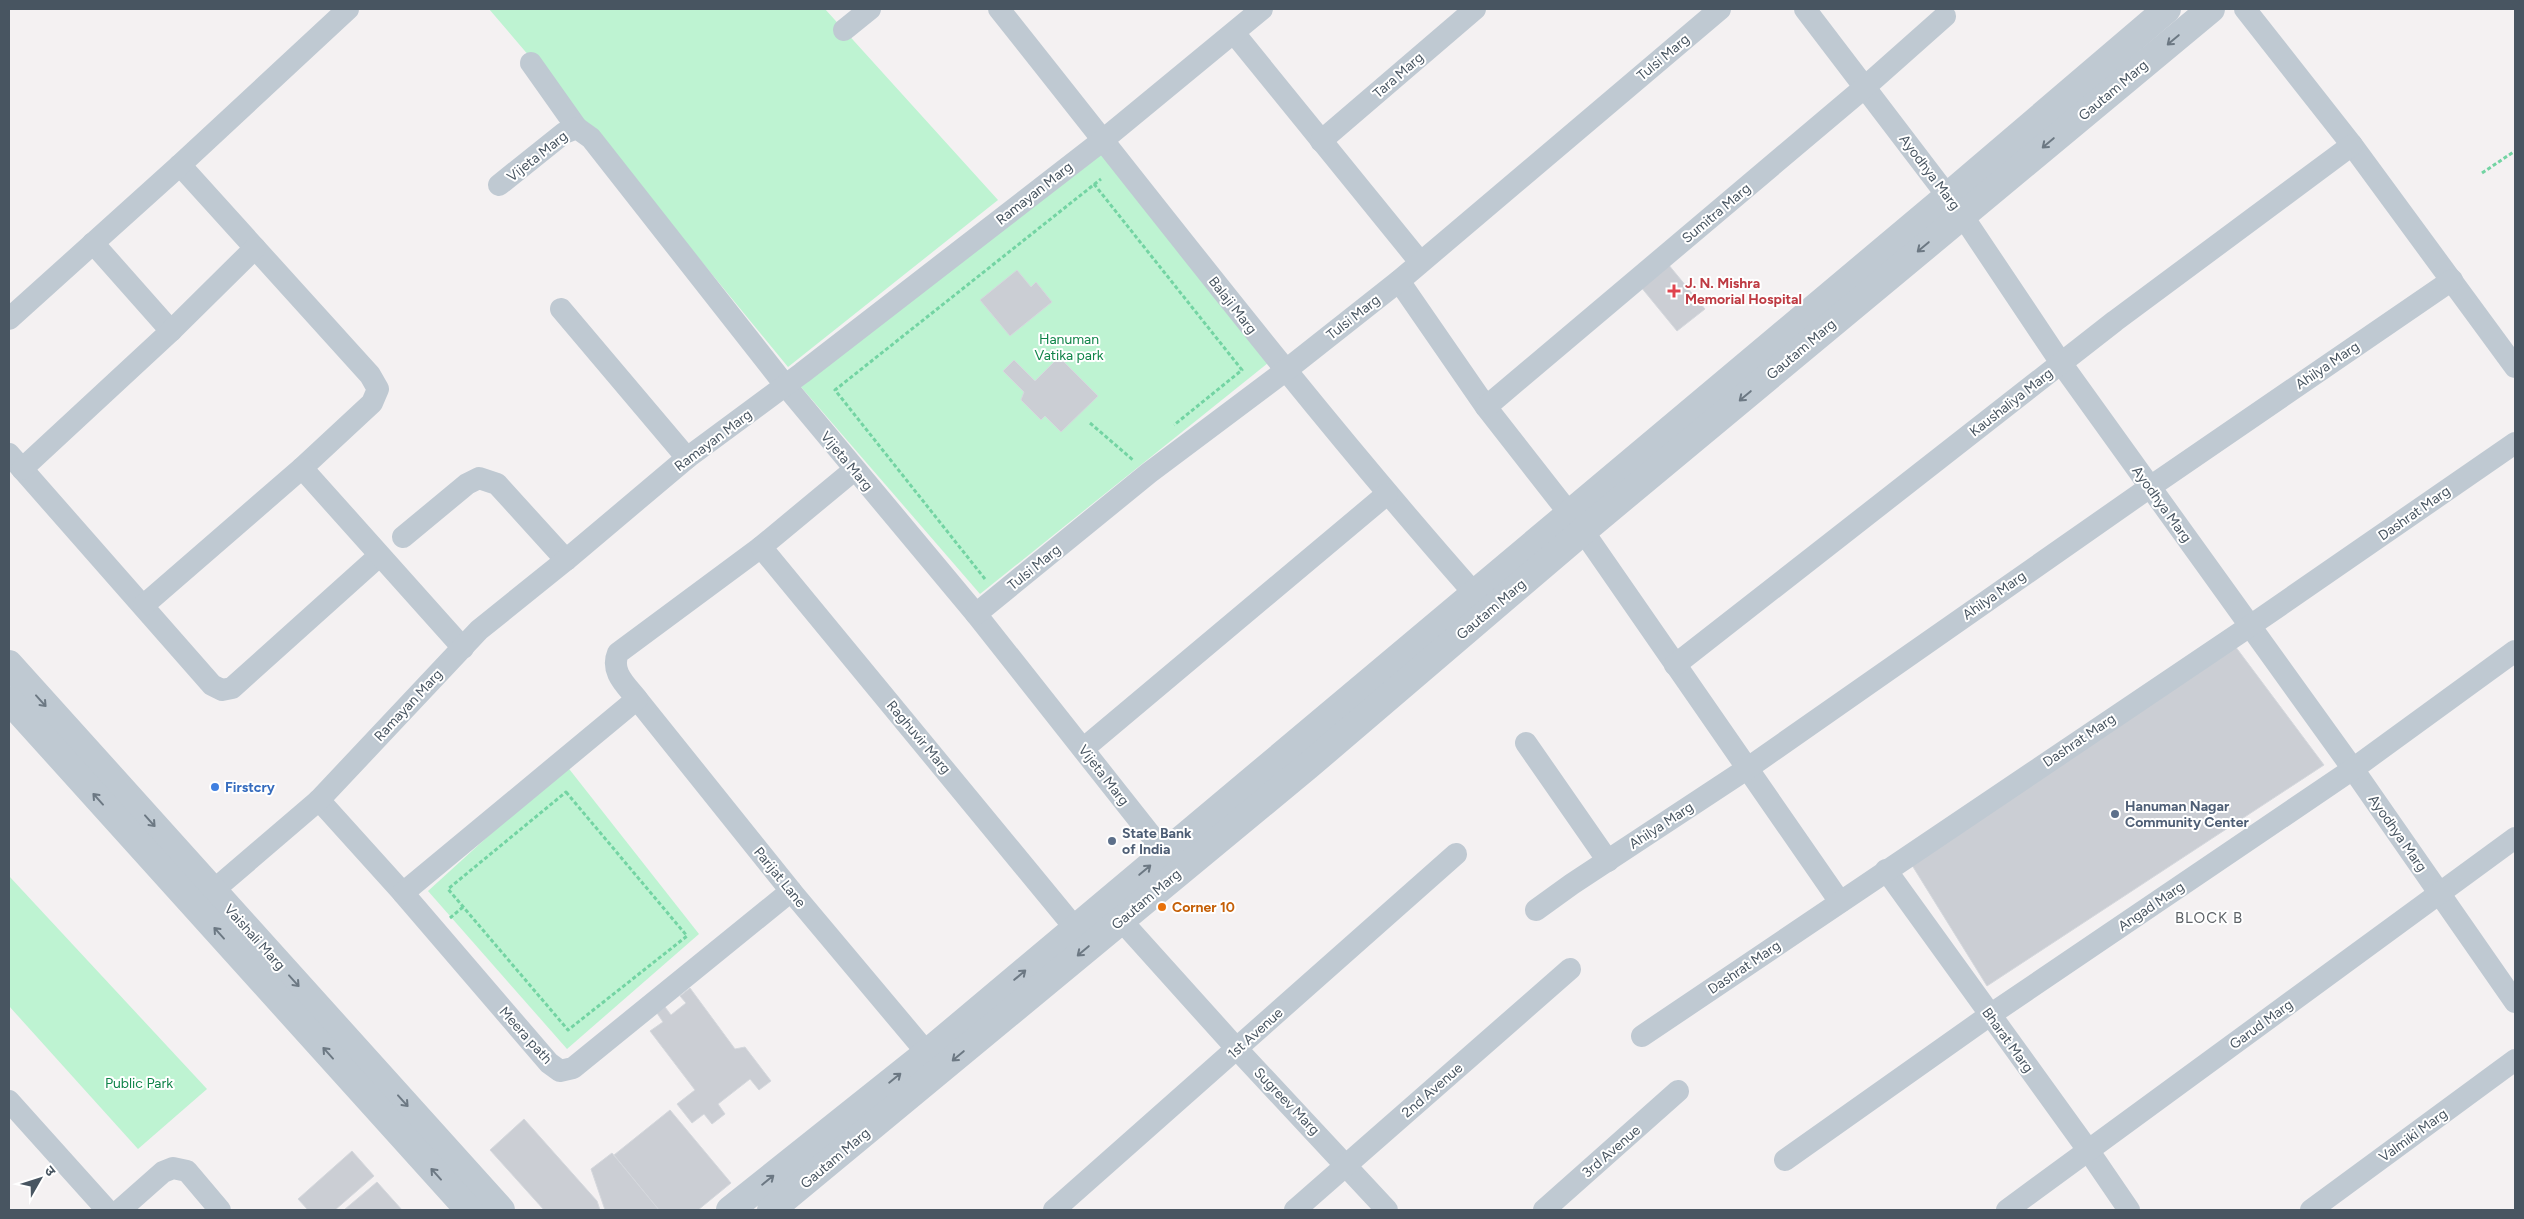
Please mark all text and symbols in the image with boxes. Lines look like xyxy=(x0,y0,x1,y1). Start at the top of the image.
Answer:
street label: Tulsi Marg xyxy=(1634,31,1693,84)
one-way arrow xyxy=(2167,34,2180,45)
street label: Tara Marg xyxy=(1370,49,1427,102)
street label: Gautam Marg xyxy=(2075,56,2151,124)
street label: Vijeta Marg xyxy=(504,127,571,185)
street label: Ayodhya Marg xyxy=(1896,131,1964,213)
one-way arrow xyxy=(2042,138,2055,149)
street label: Ramayan Marg xyxy=(993,158,1076,229)
street label: Sumitra Marg xyxy=(1679,180,1754,247)
one-way arrow xyxy=(1917,242,1930,253)
street label: Balaji Marg xyxy=(1205,273,1260,337)
place label: J. N. Mishra Memorial Hospital xyxy=(1685,275,1802,308)
marker: J. N. Mishra Memorial Hospital xyxy=(1667,284,1681,298)
street label: Tulsi Marg xyxy=(1323,291,1383,344)
street label: Gautam Marg xyxy=(1763,315,1839,383)
park label: Hanuman Vatika park xyxy=(1035,331,1104,364)
street label: Ahilya Marg xyxy=(2292,338,2362,393)
street label: Kaushaliya Marg xyxy=(1966,365,2056,440)
one-way arrow xyxy=(1739,391,1752,402)
street label: Ramayan Marg xyxy=(671,406,755,475)
street label: Vijeta Marg xyxy=(817,428,876,494)
street label: Ayodhya Marg xyxy=(2128,463,2195,546)
street label: Dashrat Marg xyxy=(2375,482,2453,544)
street label: Tulsi Marg xyxy=(1004,541,1064,594)
street label: Ahilya Marg xyxy=(1959,567,2029,623)
street label: Gautam Marg xyxy=(1453,575,1529,643)
street label: Ramayan Marg xyxy=(371,666,446,745)
one-way arrow xyxy=(36,694,47,707)
street label: Raghuvir Marg xyxy=(883,697,954,777)
street label: Dashrat Marg xyxy=(2040,710,2119,771)
street label: Vijeta Marg xyxy=(1075,742,1133,809)
place label: Firstcry xyxy=(225,779,276,796)
marker: Firstcry xyxy=(209,781,221,793)
street label: Ayodhya Marg xyxy=(2365,791,2430,875)
one-way arrow xyxy=(92,793,104,806)
street label: Ahilya Marg xyxy=(1626,798,1697,853)
place label: Hanuman Nagar Community Center xyxy=(2125,798,2249,831)
marker: Hanuman Nagar Community Center xyxy=(2109,808,2121,820)
one-way arrow xyxy=(145,815,156,828)
place label: State Bank of India xyxy=(1122,825,1192,858)
marker: State Bank of India xyxy=(1106,835,1118,847)
street label: Parijat Lane xyxy=(750,844,809,911)
street label: Gautam Marg xyxy=(1108,865,1184,933)
one-way arrow xyxy=(1138,865,1151,876)
street label: Angad Marg xyxy=(2115,878,2188,935)
place label: Corner 10 xyxy=(1172,899,1235,916)
street label: Vaishali Marg xyxy=(221,901,289,974)
marker: Corner 10 xyxy=(1156,901,1168,913)
district label: BLOCK B xyxy=(2175,909,2243,927)
one-way arrow xyxy=(213,926,225,939)
street label: Dashrat Marg xyxy=(1705,937,1784,998)
one-way arrow xyxy=(1076,946,1089,957)
one-way arrow xyxy=(1013,969,1026,980)
one-way arrow xyxy=(289,974,300,987)
street label: Garud Marg xyxy=(2226,996,2296,1053)
street label: Meera path xyxy=(496,1003,556,1068)
street label: 1st Avenue xyxy=(1224,1004,1287,1063)
street label: Bharat Marg xyxy=(1978,1005,2037,1076)
one-way arrow xyxy=(322,1047,333,1060)
one-way arrow xyxy=(952,1050,965,1061)
street label: 2nd Avenue xyxy=(1399,1059,1466,1121)
street label: Sugreev Marg xyxy=(1250,1064,1323,1139)
one-way arrow xyxy=(888,1073,901,1084)
park label: Public Park xyxy=(105,1075,173,1092)
one-way arrow xyxy=(397,1095,409,1108)
street label: Valmiki Marg xyxy=(2376,1105,2451,1166)
street label: 3rd Avenue xyxy=(1579,1121,1644,1181)
street label: Gautam Marg xyxy=(797,1124,873,1192)
north arrow xyxy=(15,1154,65,1204)
text: उ xyxy=(41,1163,59,1180)
one-way arrow xyxy=(431,1168,442,1181)
one-way arrow xyxy=(761,1174,774,1185)

